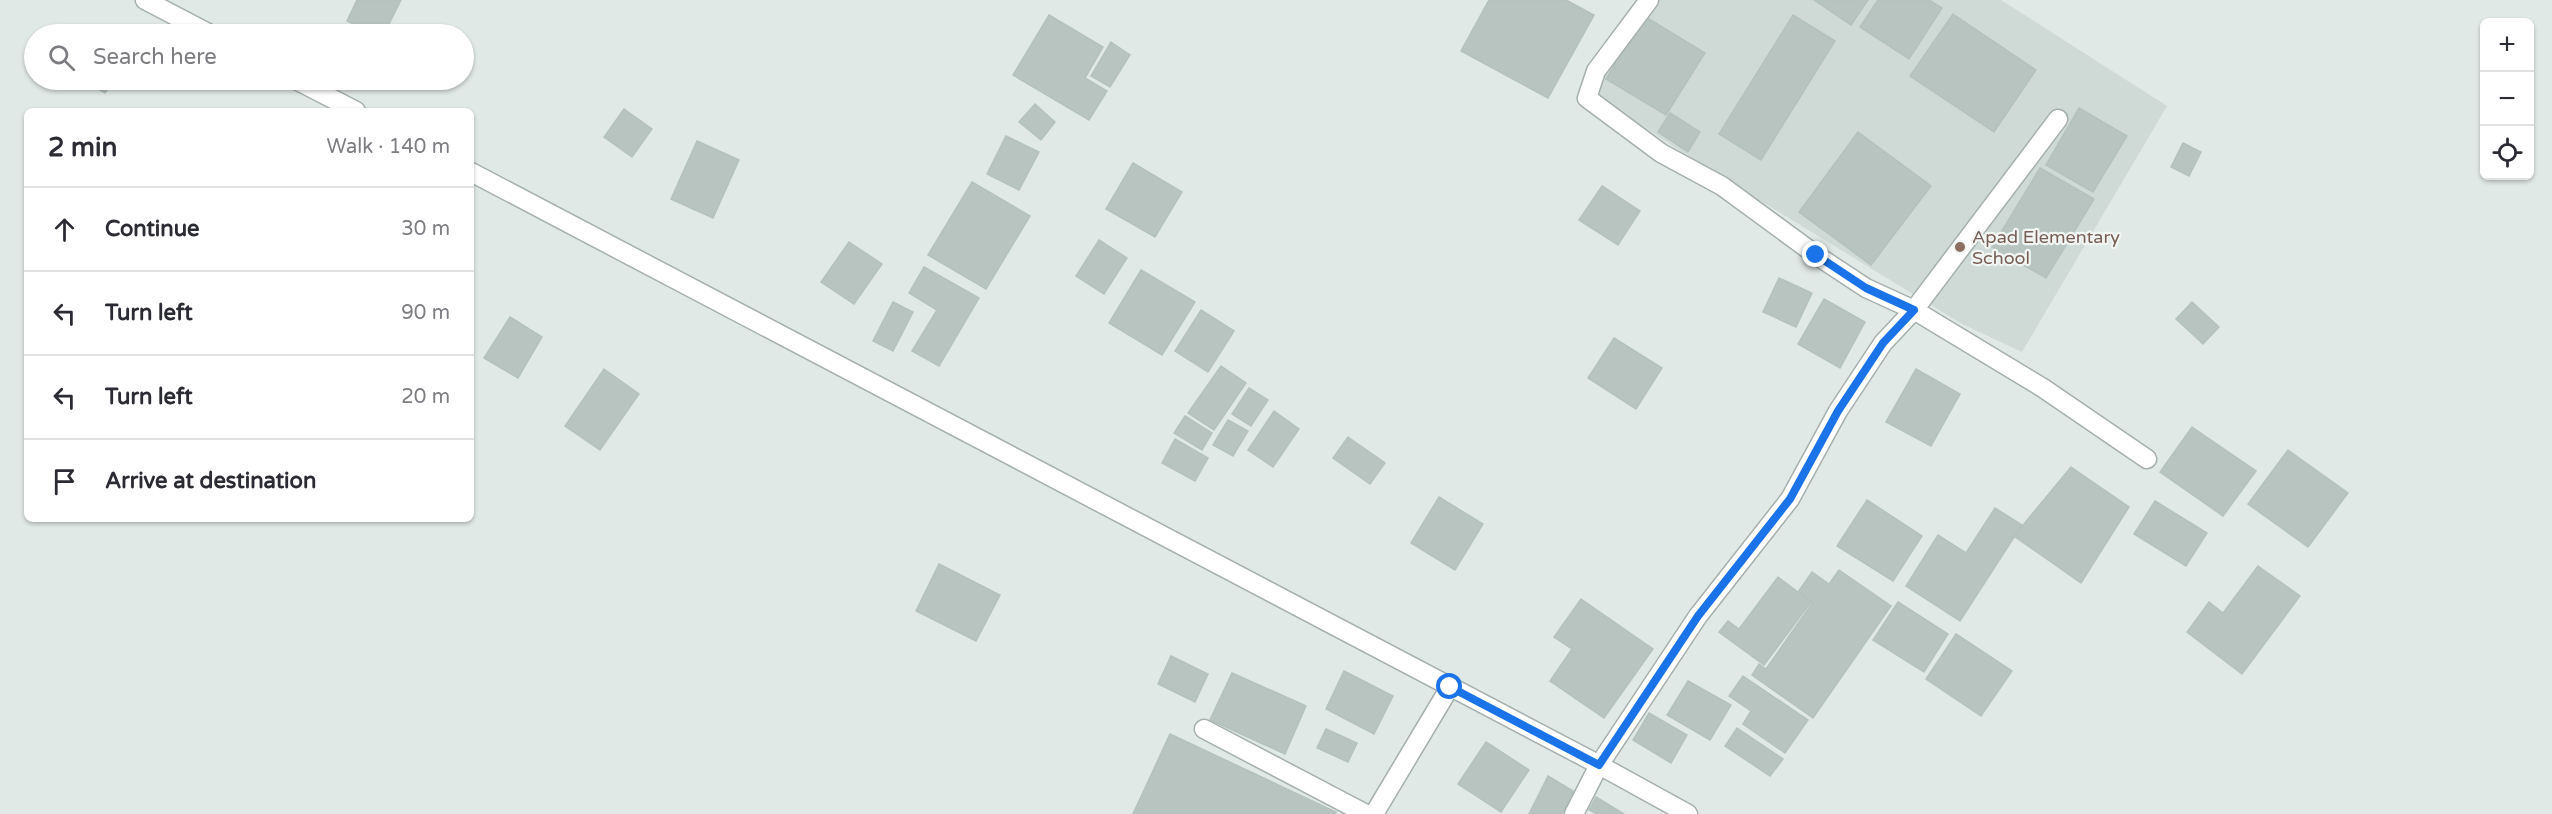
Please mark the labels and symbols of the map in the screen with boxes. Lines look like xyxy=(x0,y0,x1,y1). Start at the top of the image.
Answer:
place label: Apad Elementary School xyxy=(1972,226,2120,269)
marker: Apad Elementary School xyxy=(1953,240,1967,254)
route end xyxy=(1802,241,1828,267)
route start xyxy=(1436,673,1462,699)

